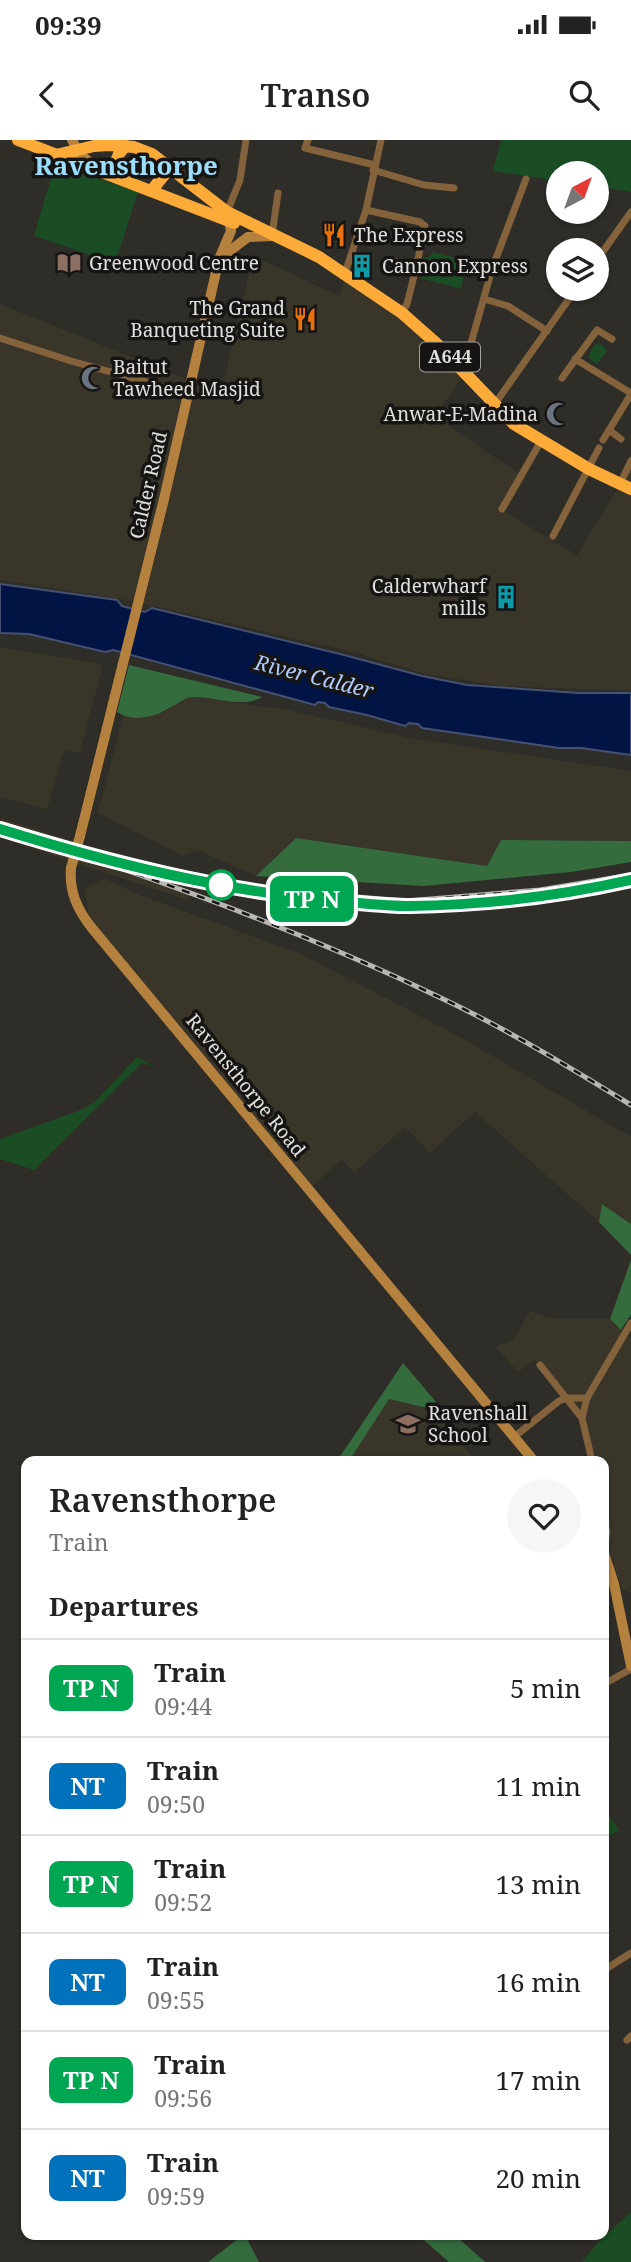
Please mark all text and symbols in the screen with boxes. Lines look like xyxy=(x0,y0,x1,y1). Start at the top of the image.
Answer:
text: 09:39 xyxy=(35,7,102,43)
text: Transo xyxy=(261,73,370,116)
icon: back xyxy=(28,76,66,114)
icon: search xyxy=(565,76,603,114)
district label: Ravensthorpe xyxy=(34,147,218,183)
north arrow xyxy=(546,161,609,224)
map controls xyxy=(546,161,609,301)
restaurant icon: The Express xyxy=(320,221,348,249)
place label: The Express xyxy=(354,222,464,248)
button: layers xyxy=(546,238,609,301)
library icon: Greenwood Centre xyxy=(55,249,83,277)
place label: Greenwood Centre xyxy=(89,250,259,276)
building icon: Cannon Express xyxy=(348,252,376,280)
place label: Cannon Express xyxy=(382,253,528,279)
place label: The Grand Banqueting Suite xyxy=(130,295,285,343)
restaurant icon: The Grand Banqueting Suite xyxy=(291,305,319,333)
road number: A644 xyxy=(420,342,480,372)
place label: Baitut Tawheed Masjid xyxy=(113,354,261,402)
mosque icon: Baitut Tawheed Masjid xyxy=(79,364,107,392)
mosque icon: Anwar-E-Madina xyxy=(544,400,572,428)
place label: Anwar-E-Madina xyxy=(383,401,538,427)
street label: Calder Road xyxy=(123,428,173,541)
place label: Calderwharf mills xyxy=(372,573,488,621)
building icon: Calderwharf mills xyxy=(492,583,520,611)
water label: River Calder xyxy=(251,648,377,704)
unlabelled marker xyxy=(206,870,236,900)
line badge: TP N xyxy=(263,876,361,922)
text: TP N xyxy=(284,882,340,915)
street label: Ravensthorpe Road xyxy=(180,1008,312,1162)
place label: Ravenshall School xyxy=(428,1400,528,1448)
school or university icon: Ravenshall School xyxy=(394,1410,422,1438)
text: Ravensthorpe xyxy=(49,1477,276,1522)
button: heart xyxy=(507,1479,581,1553)
text: Train xyxy=(49,1526,109,1558)
text: Departures xyxy=(49,1588,199,1624)
text: Train xyxy=(154,1654,226,1690)
text: 5 min xyxy=(510,1670,581,1706)
text: TP N xyxy=(63,1671,119,1704)
text: 09:44 xyxy=(154,1690,212,1722)
text: Train xyxy=(147,1752,219,1788)
text: 11 min xyxy=(496,1768,581,1804)
text: NT xyxy=(70,1769,105,1802)
text: 09:50 xyxy=(147,1788,205,1820)
text: Train xyxy=(154,1850,226,1886)
text: 13 min xyxy=(496,1866,581,1902)
text: TP N xyxy=(63,1867,119,1900)
text: 09:52 xyxy=(154,1886,212,1918)
text: Train xyxy=(147,1948,219,1984)
text: 16 min xyxy=(496,1964,581,2000)
text: NT xyxy=(70,1965,105,1998)
text: 09:55 xyxy=(147,1984,205,2016)
text: Train xyxy=(154,2046,226,2082)
text: 17 min xyxy=(496,2062,581,2098)
text: TP N xyxy=(63,2063,119,2096)
text: 09:56 xyxy=(154,2082,212,2114)
text: Train xyxy=(147,2144,219,2180)
text: 20 min xyxy=(496,2160,581,2196)
text: NT xyxy=(70,2161,105,2194)
text: 09:59 xyxy=(147,2180,205,2212)

